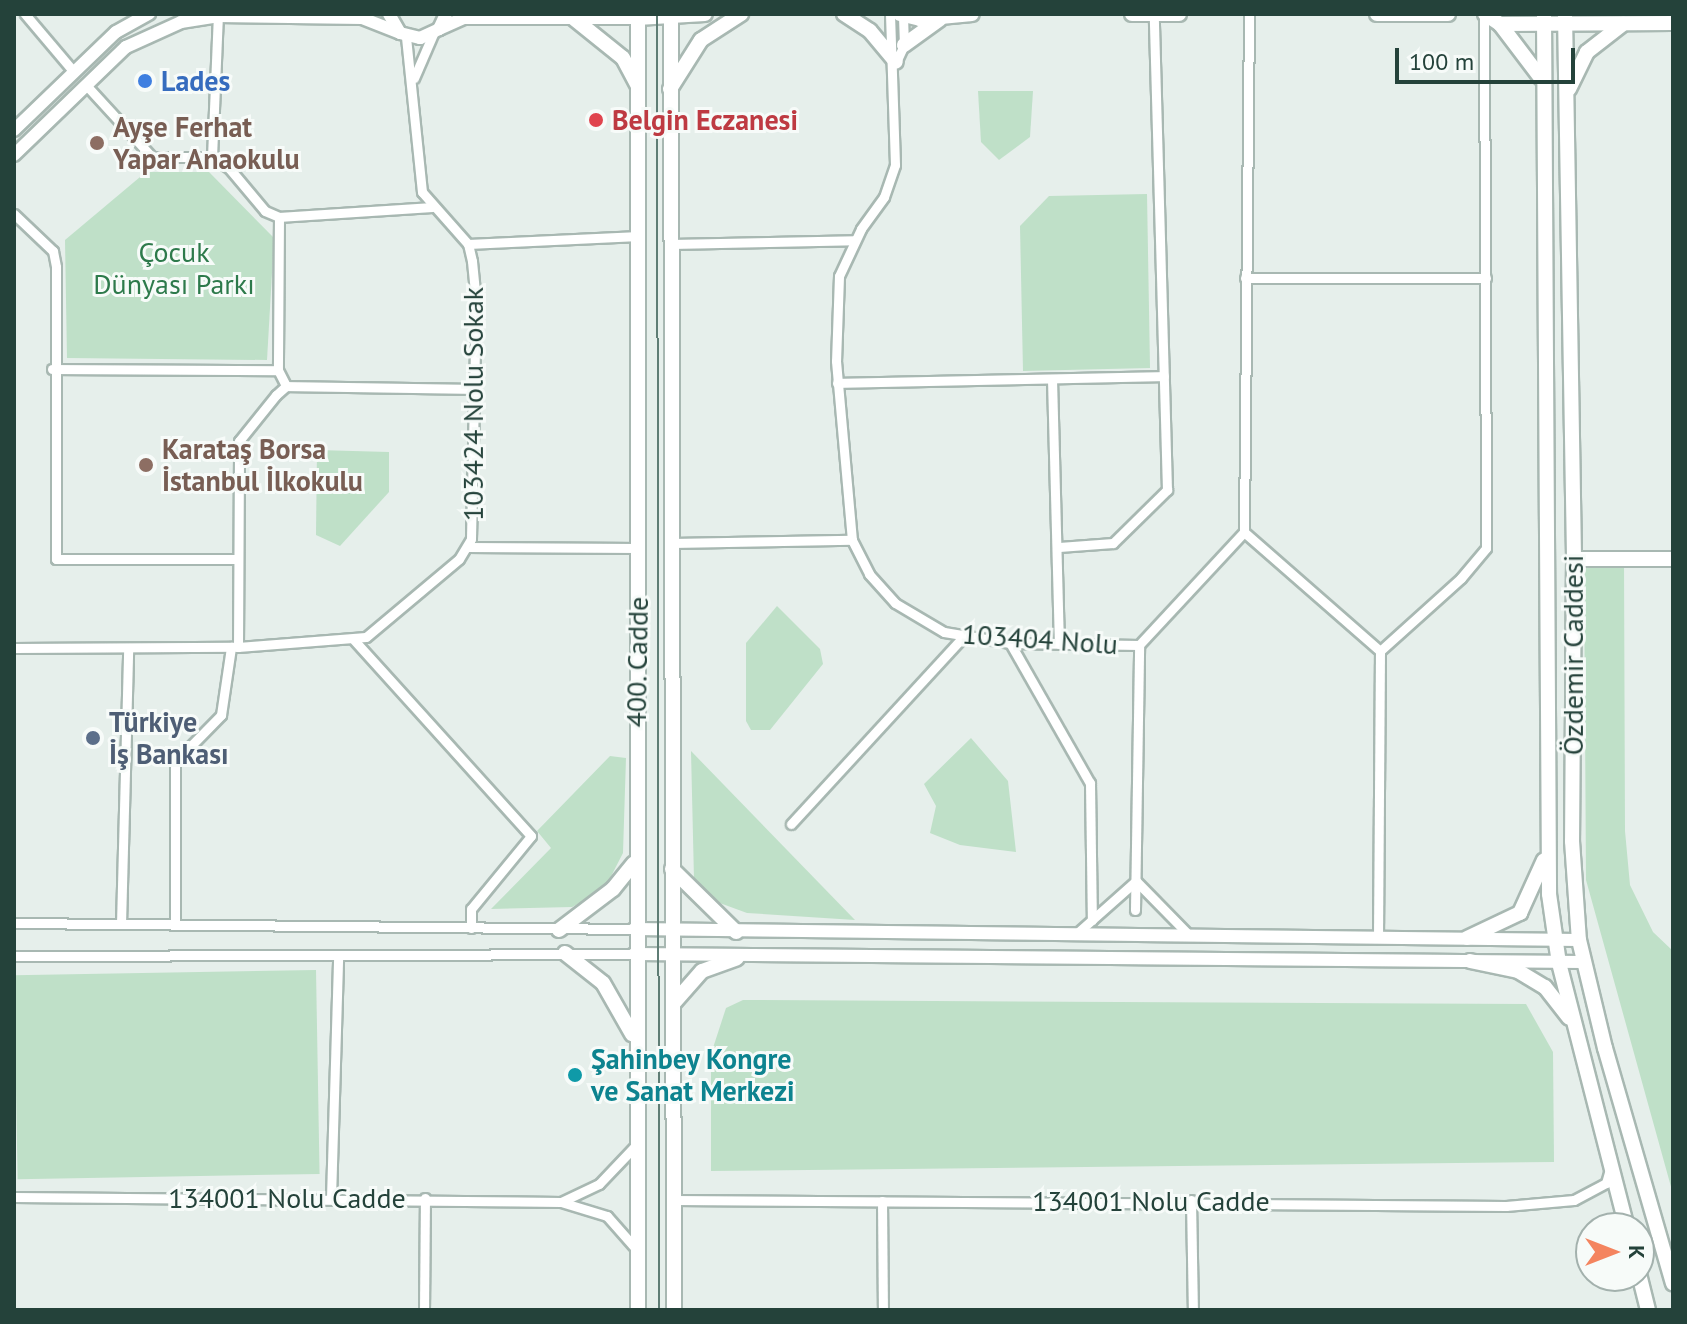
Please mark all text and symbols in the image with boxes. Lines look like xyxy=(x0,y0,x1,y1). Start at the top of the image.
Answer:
scale bar xyxy=(1399,32,1579,82)
text: 100 m xyxy=(1409,46,1474,77)
place label: Lades xyxy=(161,64,230,98)
marker: Lades xyxy=(136,72,154,90)
place label: Belgin Eczanesi xyxy=(612,103,798,137)
place label: Ayşe Ferhat Yapar Anaokulu xyxy=(113,110,301,176)
marker: Belgin Eczanesi xyxy=(587,111,605,129)
marker: Ayşe Ferhat Yapar Anaokulu xyxy=(88,134,106,152)
park label: Çocuk Dünyası Parkı xyxy=(93,235,255,301)
street label: 103424 Nolu Sokak xyxy=(456,287,490,521)
place label: Karataş Borsa İstanbul İlkokulu xyxy=(162,432,363,498)
marker: Karataş Borsa İstanbul İlkokulu xyxy=(137,456,155,474)
street label: Özdemir Caddesi xyxy=(1556,555,1590,755)
street label: 400. Cadde xyxy=(619,595,655,729)
street label: 103404 Nolu xyxy=(961,617,1119,661)
place label: Türkiye İş Bankası xyxy=(109,705,229,771)
marker: Türkiye İş Bankası xyxy=(84,729,102,747)
place label: Şahinbey Kongre ve Sanat Merkezi xyxy=(591,1042,795,1108)
marker: Şahinbey Kongre ve Sanat Merkezi xyxy=(566,1066,584,1084)
street label: 134001 Nolu Cadde xyxy=(168,1181,406,1215)
street label: 134001 Nolu Cadde xyxy=(1032,1184,1270,1218)
north arrow xyxy=(1575,1212,1655,1292)
text: K xyxy=(1623,1245,1651,1259)

